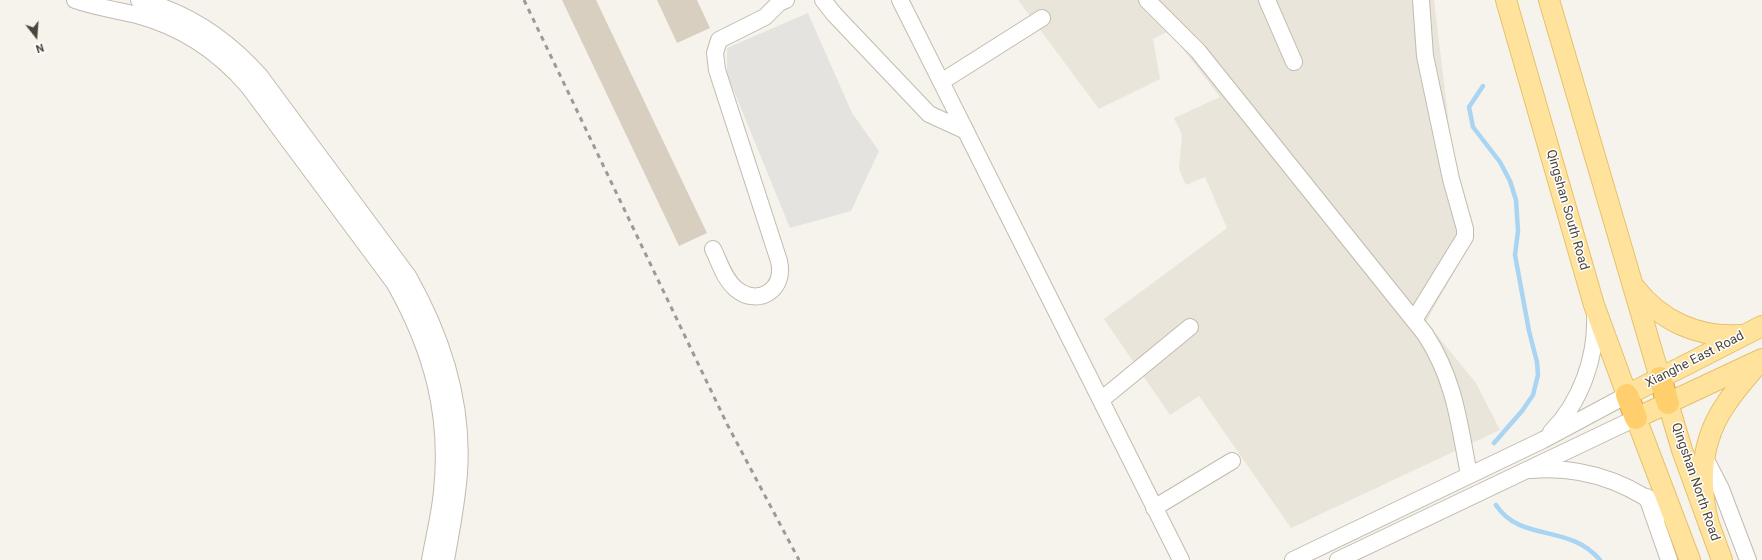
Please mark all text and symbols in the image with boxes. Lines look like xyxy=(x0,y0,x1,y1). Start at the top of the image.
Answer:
north arrow xyxy=(16,16,56,56)
text: N xyxy=(34,41,45,55)
street label: Qingshan South Road xyxy=(1542,148,1592,272)
street label: Xianghe East Road xyxy=(1643,328,1747,392)
street label: Qingshan North Road xyxy=(1667,421,1723,543)

